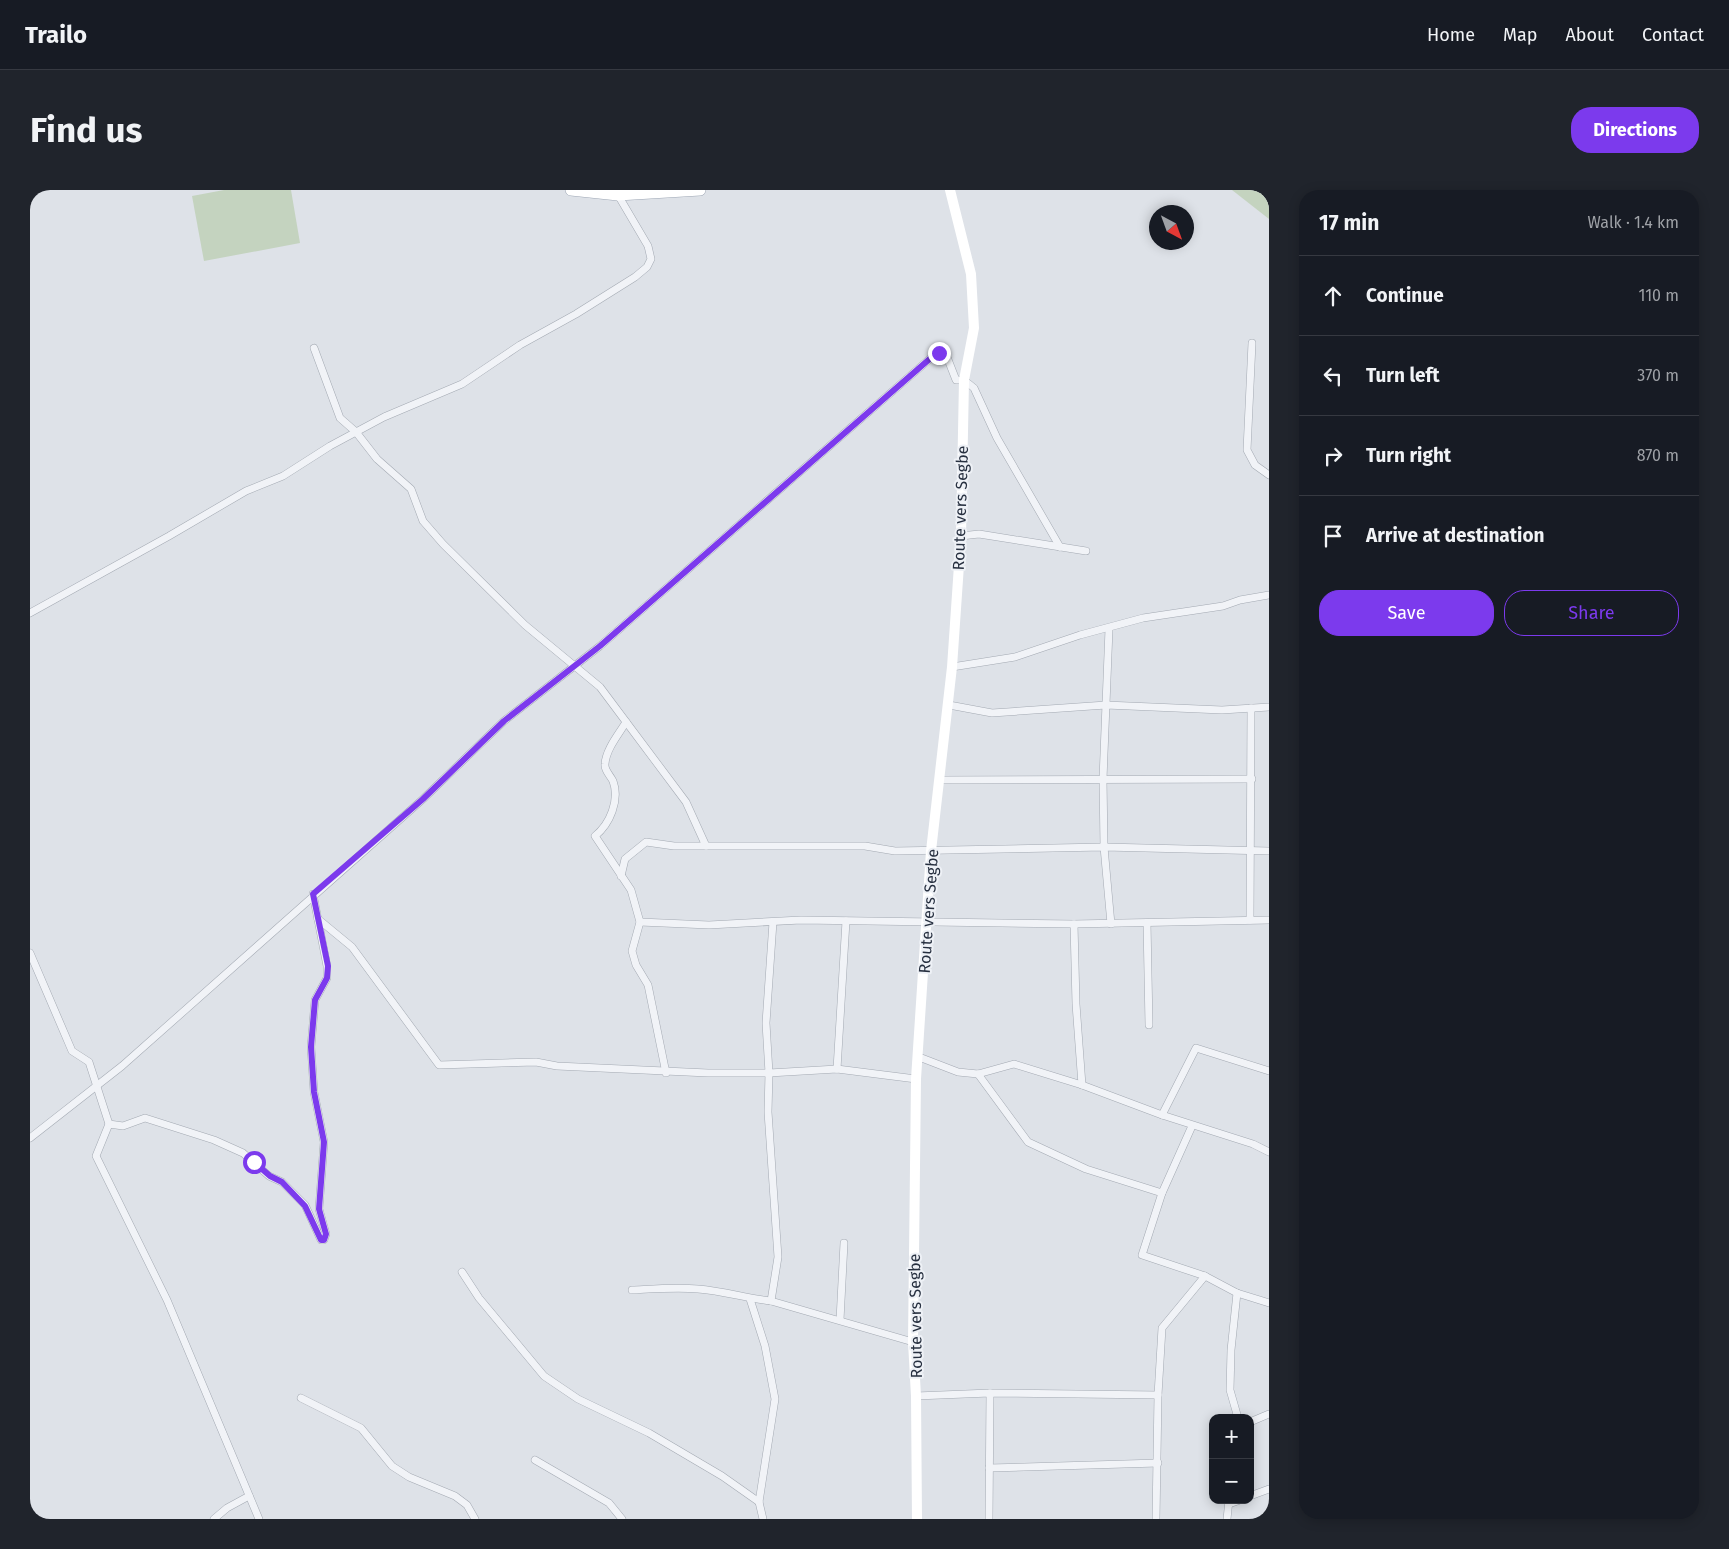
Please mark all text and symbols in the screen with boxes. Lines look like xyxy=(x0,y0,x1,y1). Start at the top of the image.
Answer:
text: Trailo xyxy=(25,21,87,49)
text: Home xyxy=(1427,24,1475,46)
text: Map xyxy=(1503,24,1537,46)
text: About xyxy=(1565,24,1614,46)
text: Contact xyxy=(1642,24,1704,46)
button: Directions xyxy=(1571,107,1699,153)
text: Find us xyxy=(30,109,142,151)
north arrow xyxy=(1149,205,1194,250)
text: 17 min xyxy=(1319,210,1379,236)
text: Walk · 1.4 km xyxy=(1588,213,1679,232)
icon: ahead xyxy=(1319,282,1347,310)
text: Continue xyxy=(1366,284,1444,307)
text: 110 m xyxy=(1638,286,1679,305)
route end xyxy=(928,342,951,365)
icon: left xyxy=(1319,362,1347,390)
text: Turn left xyxy=(1366,364,1440,387)
text: 370 m xyxy=(1637,366,1679,385)
icon: right xyxy=(1319,442,1347,470)
text: Turn right xyxy=(1366,444,1451,467)
street label: Route vers Segbe xyxy=(949,445,972,571)
text: 870 m xyxy=(1637,446,1679,465)
icon: arrive xyxy=(1319,522,1347,550)
text: Arrive at destination xyxy=(1366,524,1545,547)
button: Save xyxy=(1319,590,1494,636)
button: Share xyxy=(1504,590,1679,636)
street label: Route vers Segbe xyxy=(915,848,942,974)
route start xyxy=(243,1151,266,1174)
street label: Route vers Segbe xyxy=(905,1253,926,1379)
map controls xyxy=(1209,1414,1254,1504)
button: + xyxy=(1209,1414,1254,1459)
button: − xyxy=(1209,1459,1254,1504)

